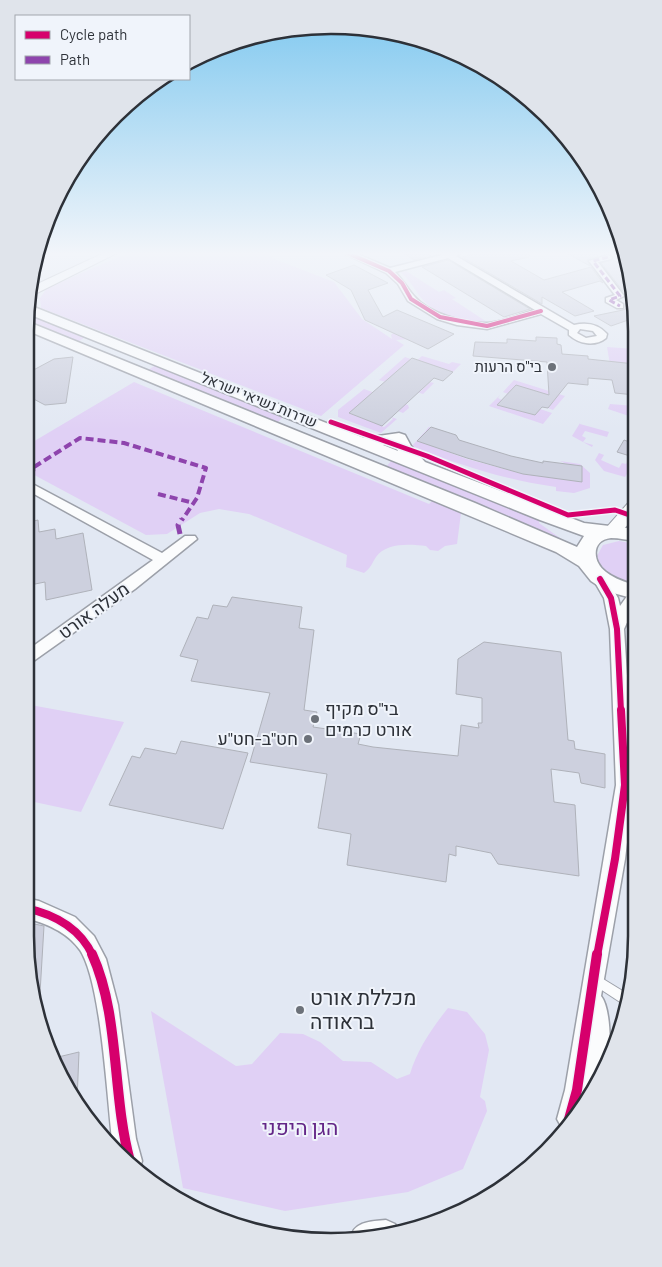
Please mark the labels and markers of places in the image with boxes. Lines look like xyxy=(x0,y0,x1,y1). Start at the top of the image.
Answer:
place label: בי"ס הרעות xyxy=(474,357,542,375)
marker: בי"ס הרעות xyxy=(546,361,558,373)
place label: בי"ס מקיף אורט כרמים xyxy=(325,697,412,740)
marker: בי"ס מקיף אורט כרמים xyxy=(309,713,321,725)
place label: חט"ב-חט"ע xyxy=(217,727,298,749)
marker: חט"ב-חט"ע xyxy=(302,733,314,745)
place label: מכללת אורט בראודה xyxy=(310,984,416,1033)
marker: מכללת אורט בראודה xyxy=(294,1004,306,1016)

